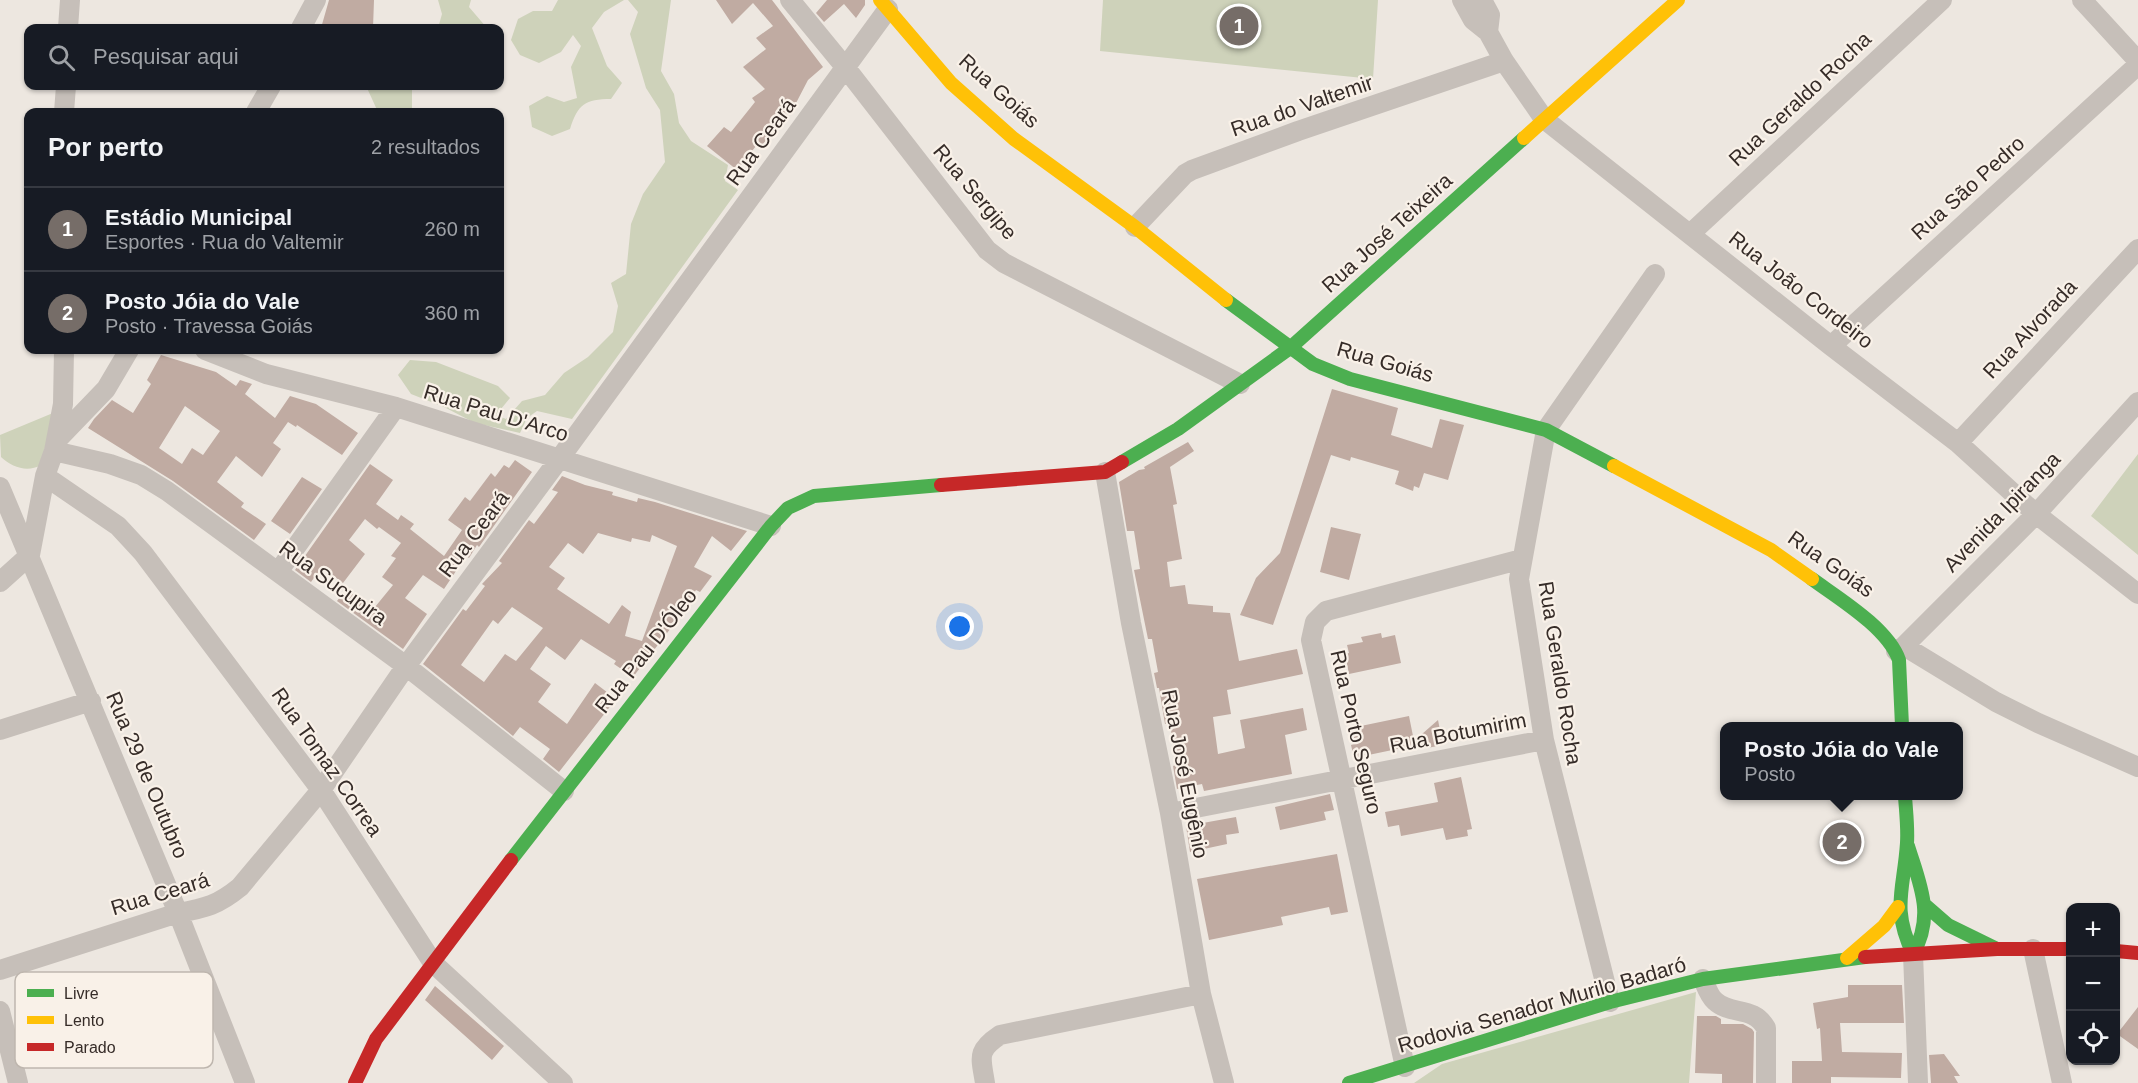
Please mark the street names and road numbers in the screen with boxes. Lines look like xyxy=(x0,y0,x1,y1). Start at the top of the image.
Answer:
street label: Rua Geraldo Rocha xyxy=(1724,27,1876,170)
street label: Rua Goiás xyxy=(955,49,1044,132)
street label: Rua do Valtemir xyxy=(1228,70,1376,141)
street label: Rua Ceará xyxy=(721,94,800,190)
street label: Rua São Pedro xyxy=(1907,131,2029,244)
street label: Rua Sergipe xyxy=(929,140,1022,244)
street label: Rua José Teixeira xyxy=(1317,168,1456,297)
street label: Rua João Cordeiro xyxy=(1725,226,1878,353)
street label: Rua Alvorada xyxy=(1978,274,2081,383)
street label: Rua Goiás xyxy=(1334,337,1436,386)
street label: Rua Pau D'Arco xyxy=(421,380,571,445)
street label: Avenida Ipiranga xyxy=(1939,447,2065,576)
street label: Rua Ceará xyxy=(434,486,514,581)
street label: Rua Goiás xyxy=(1784,526,1879,601)
street label: Rua Sucupira xyxy=(275,536,392,629)
street label: Rua Geraldo Rocha xyxy=(1535,579,1586,767)
street label: Rua Pau D'Óleo xyxy=(590,584,701,717)
street label: Rua Porto Seguro xyxy=(1326,647,1387,816)
street label: Rua Tomaz Correa xyxy=(268,683,387,841)
street label: Rua José Eugênio xyxy=(1158,687,1213,860)
street label: Rua 29 de Outubro xyxy=(102,688,193,862)
street label: Rua Botumirim xyxy=(1388,708,1528,757)
street label: Rua Ceará xyxy=(108,868,212,919)
street label: Rodovia Senador Murilo Badaró xyxy=(1395,952,1689,1057)

